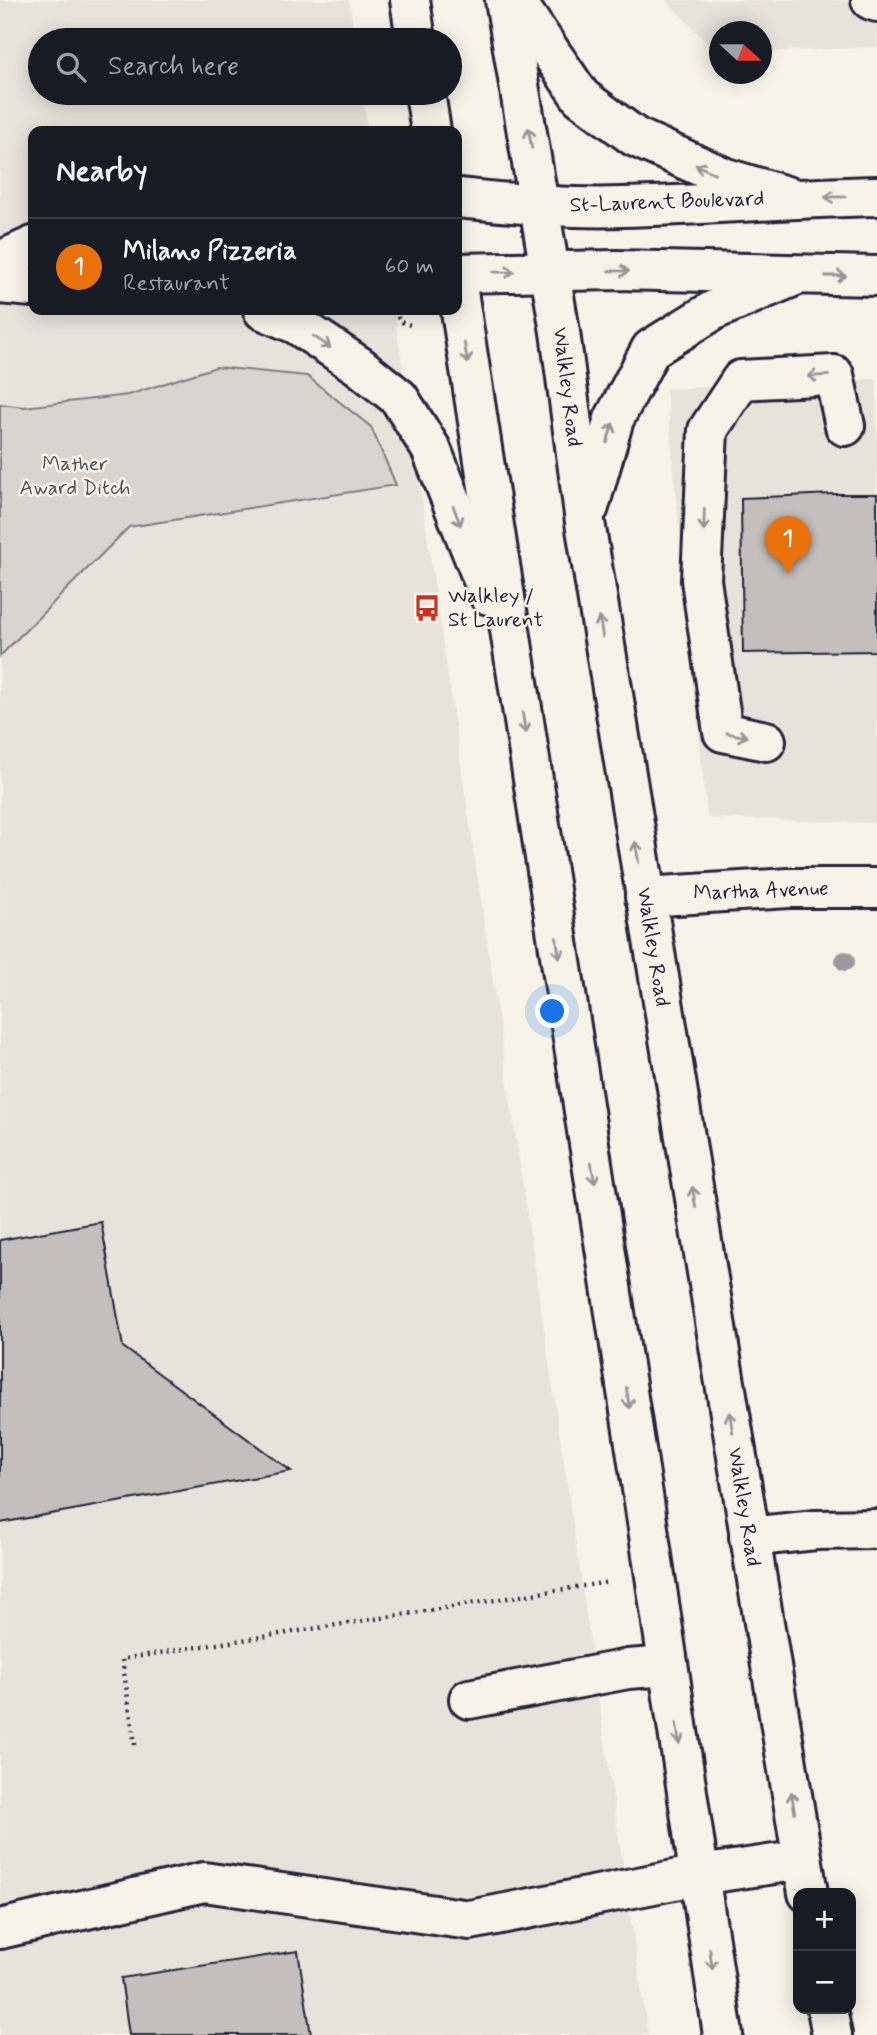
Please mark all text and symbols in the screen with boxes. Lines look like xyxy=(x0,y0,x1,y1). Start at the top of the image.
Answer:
north arrow xyxy=(709,21,772,84)
search box xyxy=(28,28,462,105)
icon: search xyxy=(52,48,90,86)
text: Search here xyxy=(108,50,239,84)
one-way arrow xyxy=(522,127,536,150)
text: Nearby xyxy=(56,152,147,191)
one-way arrow xyxy=(695,162,717,175)
street label: St-Laurent Boulevard xyxy=(569,185,765,219)
one-way arrow xyxy=(824,190,847,204)
text: Milano Pizzeria xyxy=(123,235,297,269)
text: 1 xyxy=(74,252,84,282)
text: 60 m xyxy=(385,252,434,282)
one-way arrow xyxy=(607,264,630,277)
one-way arrow xyxy=(492,265,515,279)
text: Restaurant xyxy=(123,269,230,299)
one-way arrow xyxy=(824,269,847,283)
street label: Walkley Road xyxy=(546,326,588,448)
one-way arrow xyxy=(312,335,332,349)
one-way arrow xyxy=(460,341,473,363)
one-way arrow xyxy=(807,370,830,383)
one-way arrow xyxy=(604,422,617,444)
park label: Mather Award Ditch xyxy=(19,450,131,502)
one-way arrow xyxy=(451,505,464,527)
one-way arrow xyxy=(698,508,711,531)
pin: 1 xyxy=(765,516,811,574)
place label: Walkley / St Laurent xyxy=(448,582,543,634)
bus stop icon: Walkley / St Laurent xyxy=(412,593,442,623)
one-way arrow xyxy=(594,616,607,639)
one-way arrow xyxy=(517,711,530,734)
one-way arrow xyxy=(725,728,748,742)
one-way arrow xyxy=(631,841,644,863)
street label: Martha Avenue xyxy=(693,875,829,907)
street label: Walkley Road xyxy=(630,886,676,1008)
one-way arrow xyxy=(552,936,565,959)
your location xyxy=(535,994,569,1028)
one-way arrow xyxy=(587,1161,600,1184)
one-way arrow xyxy=(687,1186,700,1209)
one-way arrow xyxy=(622,1386,635,1408)
one-way arrow xyxy=(724,1411,737,1433)
street label: Walkley Road xyxy=(721,1446,767,1568)
one-way arrow xyxy=(672,1722,685,1744)
one-way arrow xyxy=(786,1791,799,1814)
map controls xyxy=(793,1888,856,2014)
button: + xyxy=(793,1888,856,1951)
one-way arrow xyxy=(705,1947,718,1969)
button: − xyxy=(793,1951,856,2014)

